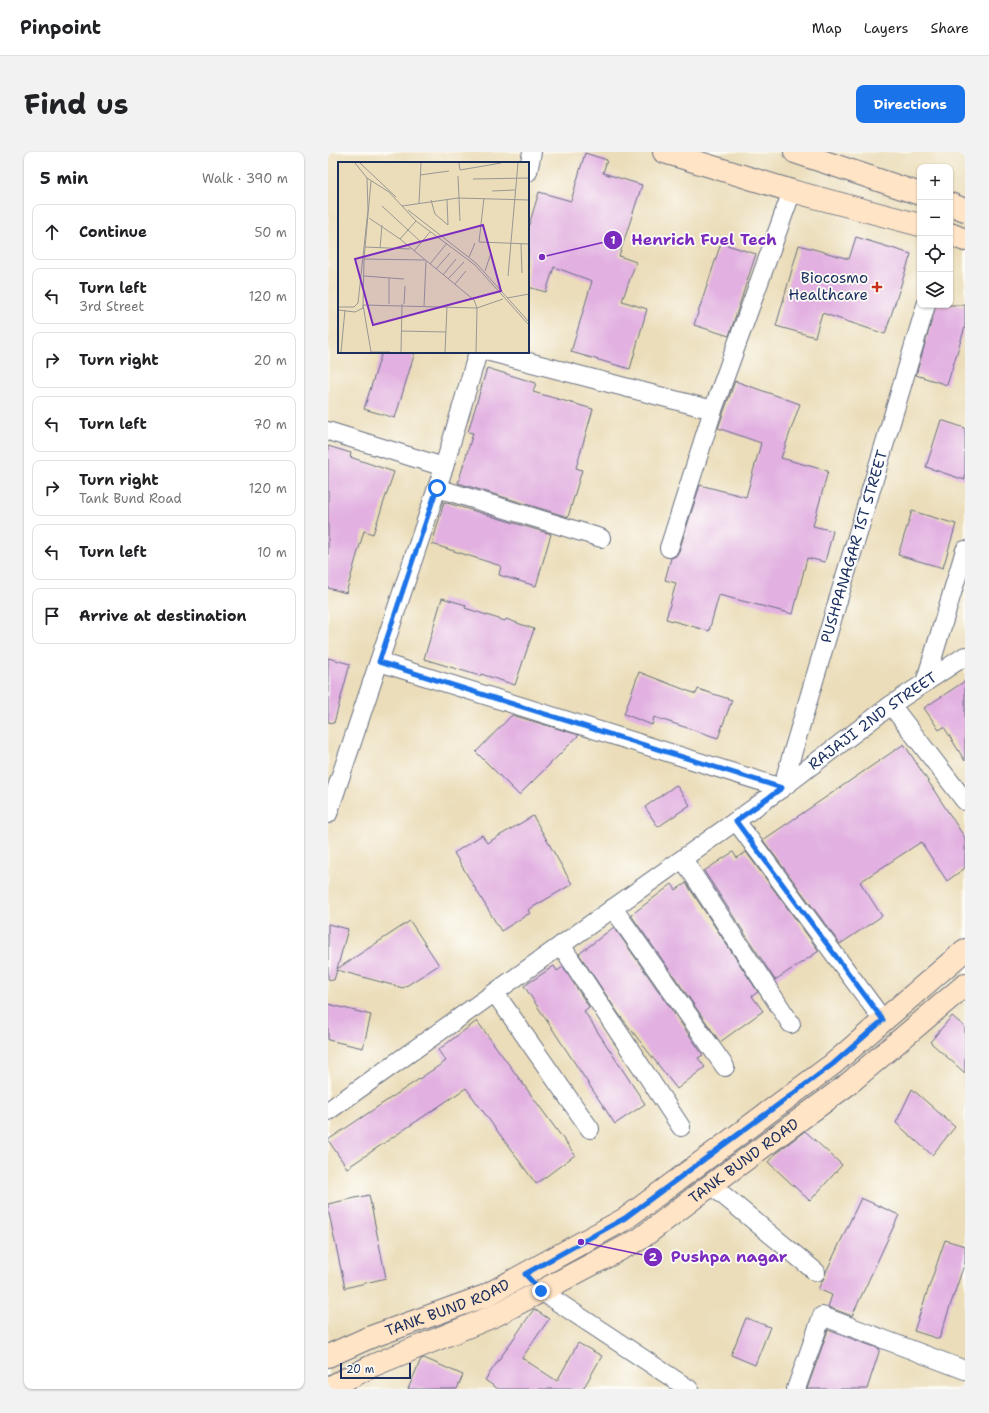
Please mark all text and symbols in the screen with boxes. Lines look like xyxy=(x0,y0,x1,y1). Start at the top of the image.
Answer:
text: Pinpoint xyxy=(20,15,101,40)
text: Map xyxy=(812,19,842,37)
text: Layers xyxy=(864,19,908,37)
text: Share xyxy=(930,19,969,37)
text: Find us xyxy=(24,85,129,123)
button: Directions xyxy=(856,85,965,123)
inset map xyxy=(338,162,529,353)
map controls xyxy=(917,164,953,308)
button: + xyxy=(917,164,953,200)
text: 5 min xyxy=(40,167,88,189)
text: Walk · 390 m xyxy=(202,170,288,187)
button: − xyxy=(917,200,953,236)
icon: ahead xyxy=(41,221,63,243)
text: Continue xyxy=(79,222,147,242)
text: 50 m xyxy=(254,224,287,241)
callout: Henrich Fuel Tech xyxy=(603,226,785,254)
text: Henrich Fuel Tech xyxy=(631,229,777,250)
text: 1 xyxy=(610,232,616,248)
button: locate xyxy=(917,236,953,272)
place label: Biocosmo Healthcare xyxy=(789,268,868,305)
button: layers xyxy=(917,272,953,308)
text: Turn left xyxy=(79,278,147,298)
marker: Biocosmo Healthcare xyxy=(871,281,883,293)
icon: left xyxy=(41,285,63,307)
text: 120 m xyxy=(249,288,287,305)
text: 3rd Street xyxy=(79,298,144,315)
icon: right xyxy=(41,349,63,371)
text: Turn right xyxy=(79,350,159,370)
text: 20 m xyxy=(254,352,287,369)
icon: left xyxy=(41,413,63,435)
text: Turn left xyxy=(79,414,147,434)
text: 70 m xyxy=(253,416,287,433)
street label: PUSHPANAGAR 1ST STREET xyxy=(816,448,892,645)
text: Turn right xyxy=(79,470,159,490)
icon: right xyxy=(41,477,63,499)
route start xyxy=(428,479,446,497)
text: 120 m xyxy=(249,480,287,497)
text: Tank Bund Road xyxy=(79,490,182,507)
icon: left xyxy=(41,541,63,563)
text: Turn left xyxy=(79,542,147,562)
text: 10 m xyxy=(257,544,287,561)
icon: arrive xyxy=(41,605,63,627)
text: Arrive at destination xyxy=(79,606,247,626)
street label: RAJAJI 2ND STREET xyxy=(804,667,941,774)
street label: TANK BUND ROAD xyxy=(685,1114,803,1208)
callout: Pushpa nagar xyxy=(643,1243,795,1271)
text: Pushpa nagar xyxy=(671,1246,788,1267)
text: 2 xyxy=(649,1249,658,1265)
street label: TANK BUND ROAD xyxy=(383,1274,513,1341)
route end xyxy=(532,1282,550,1300)
scale bar xyxy=(340,1361,411,1380)
text: 20 m xyxy=(346,1362,374,1377)

